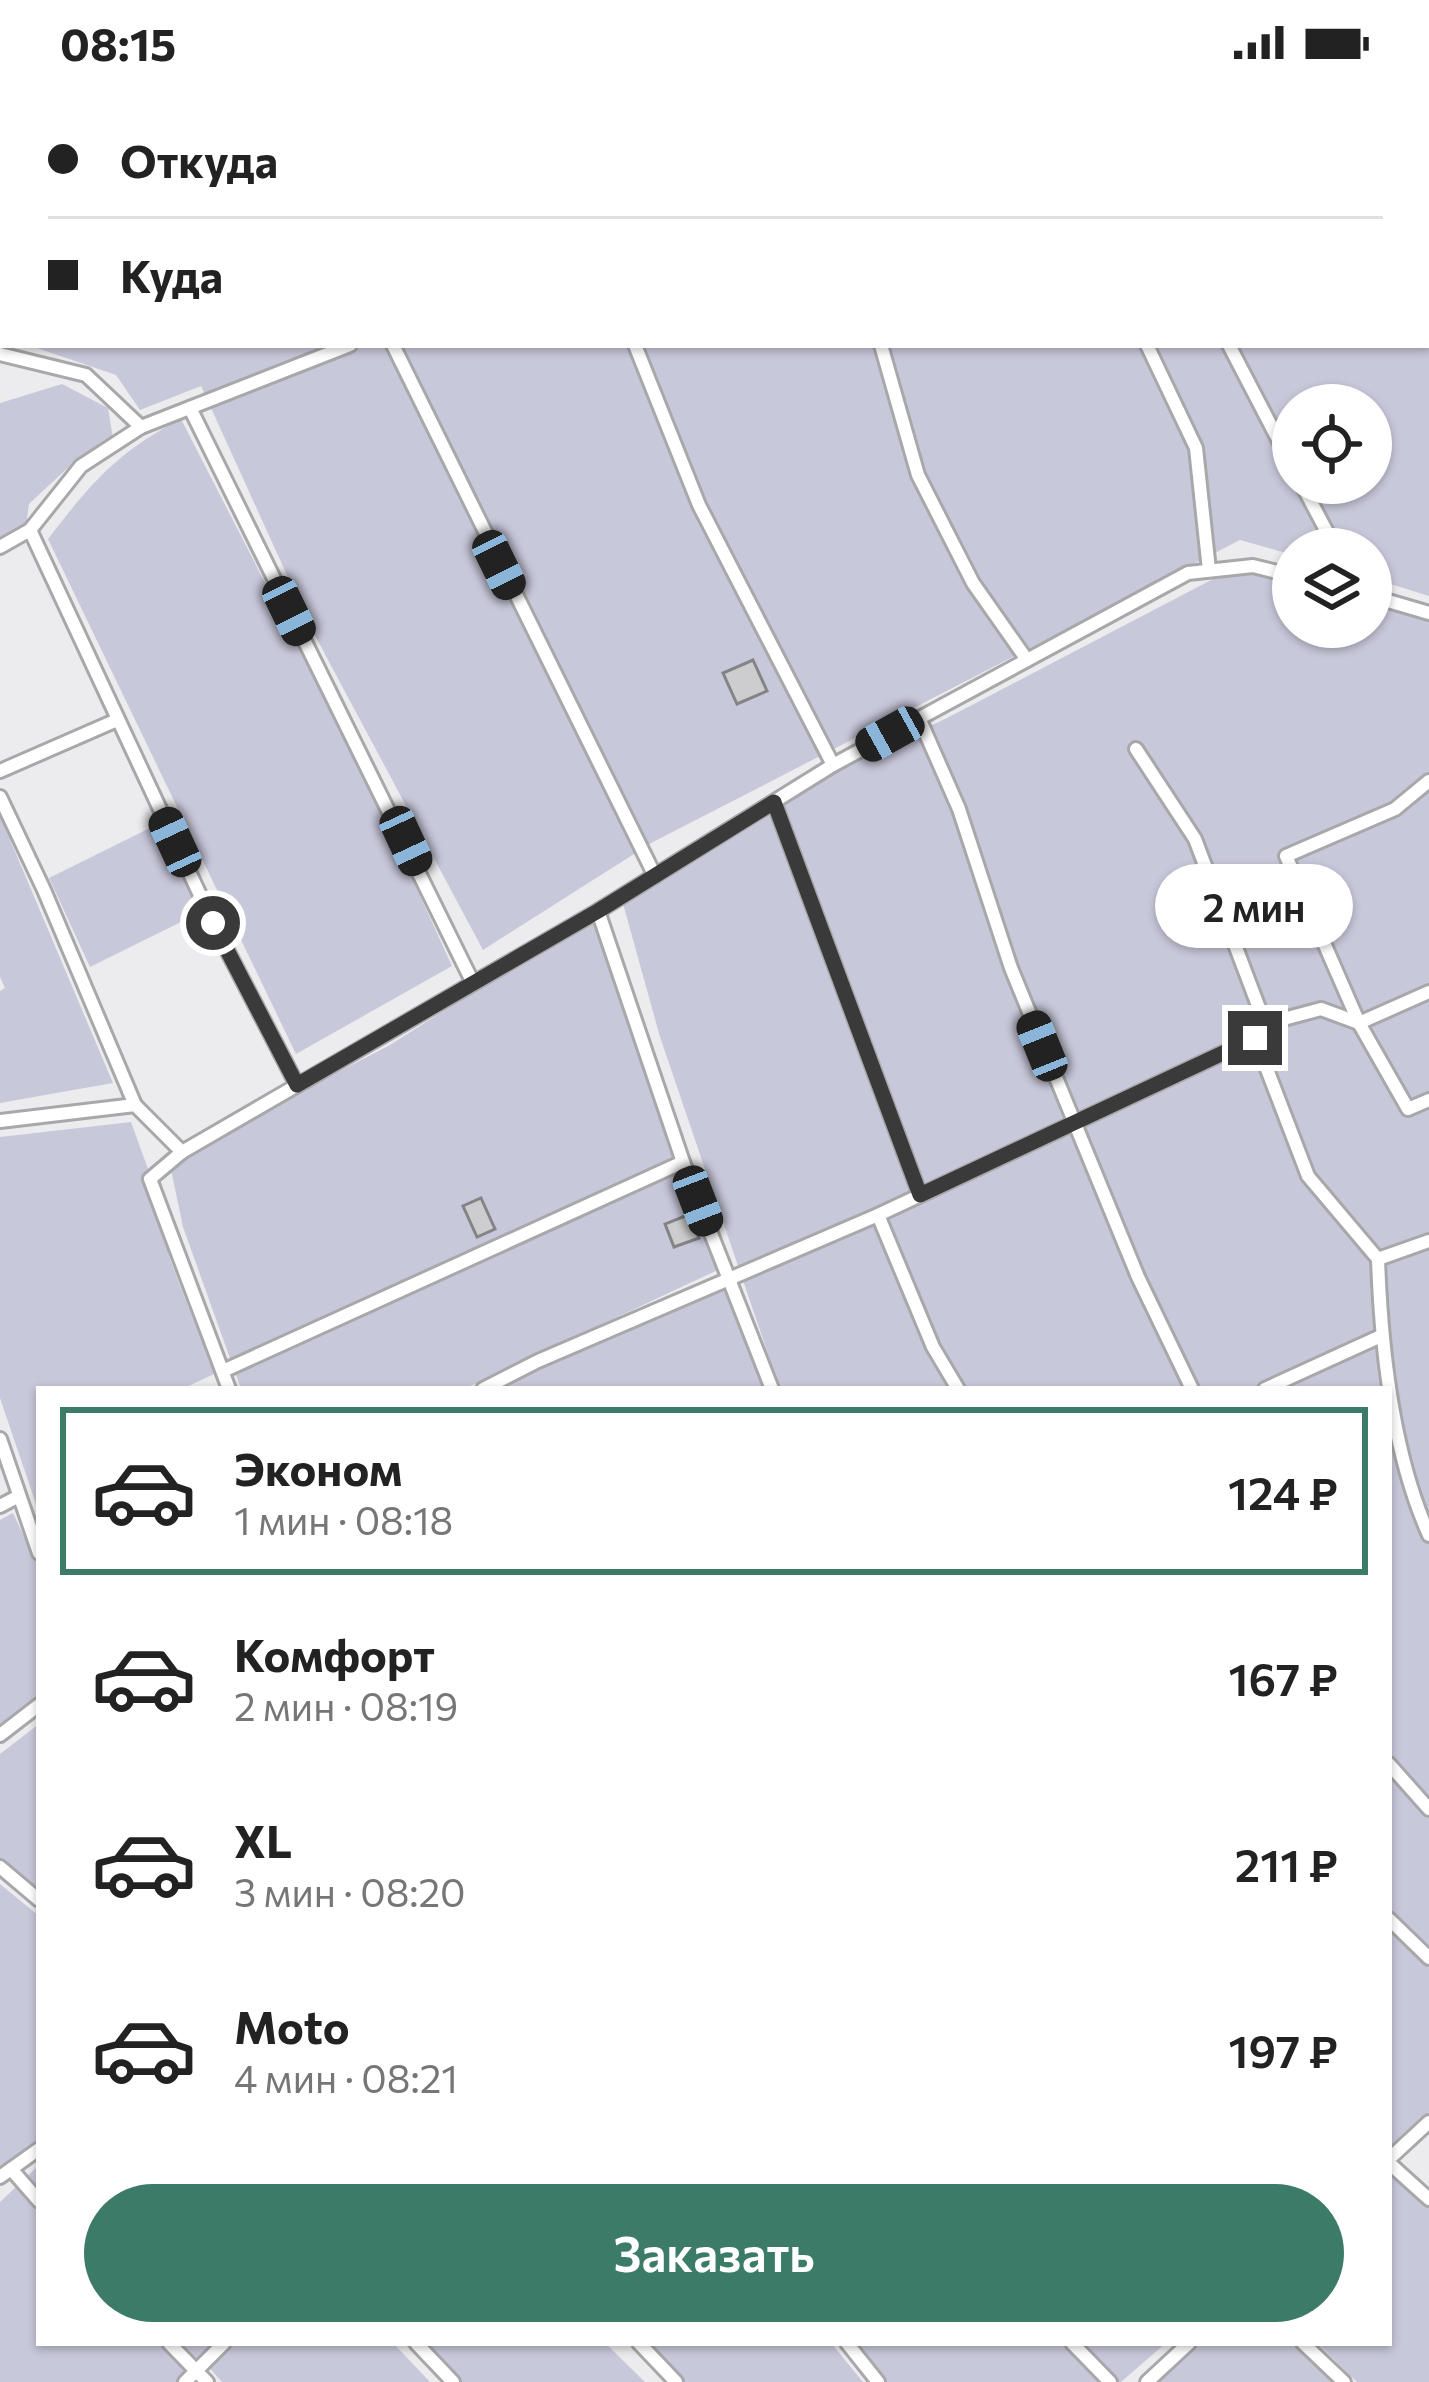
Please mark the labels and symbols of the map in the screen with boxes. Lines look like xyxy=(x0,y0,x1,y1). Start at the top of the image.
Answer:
car xyxy=(467,525,531,605)
car xyxy=(257,571,321,651)
car xyxy=(850,701,930,767)
car xyxy=(374,801,438,881)
car xyxy=(143,802,207,882)
callout: 2 мин xyxy=(1156,864,1354,948)
route start xyxy=(186,896,240,950)
car xyxy=(1012,1006,1072,1086)
route end xyxy=(1228,1011,1282,1065)
car xyxy=(668,1161,728,1241)

